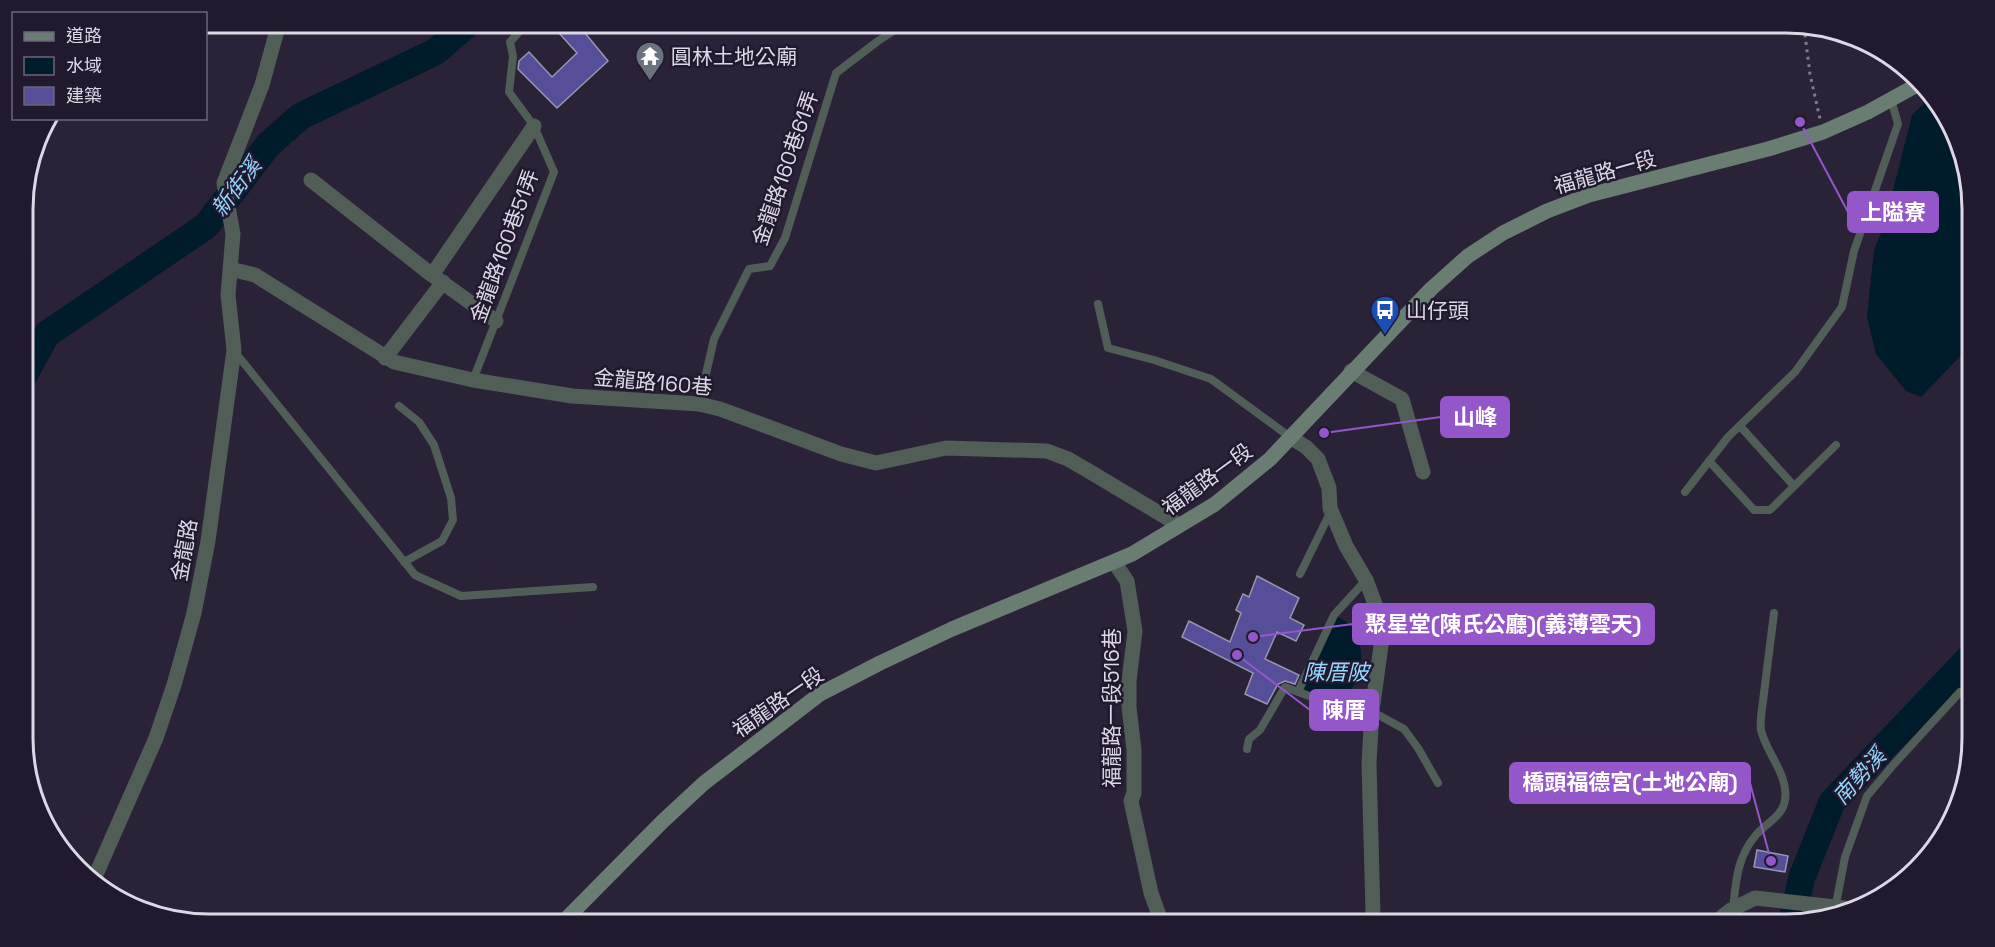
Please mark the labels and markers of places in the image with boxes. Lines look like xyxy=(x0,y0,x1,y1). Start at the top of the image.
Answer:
temple icon: 圓林土地公廟 xyxy=(634,40,666,82)
place label: 圓林土地公廟 xyxy=(671,43,797,70)
callout: 上隘寮 xyxy=(1848,192,1938,232)
bus stop icon: 山仔頭 xyxy=(1369,294,1401,336)
place label: 山仔頭 xyxy=(1406,297,1469,324)
callout: 山峰 xyxy=(1441,397,1509,437)
callout: 聚星堂(陳氏公廳)(義薄雲天) xyxy=(1353,604,1654,644)
callout: 陳厝 xyxy=(1310,690,1378,730)
callout: 橋頭福德宮(土地公廟) xyxy=(1510,763,1750,803)

